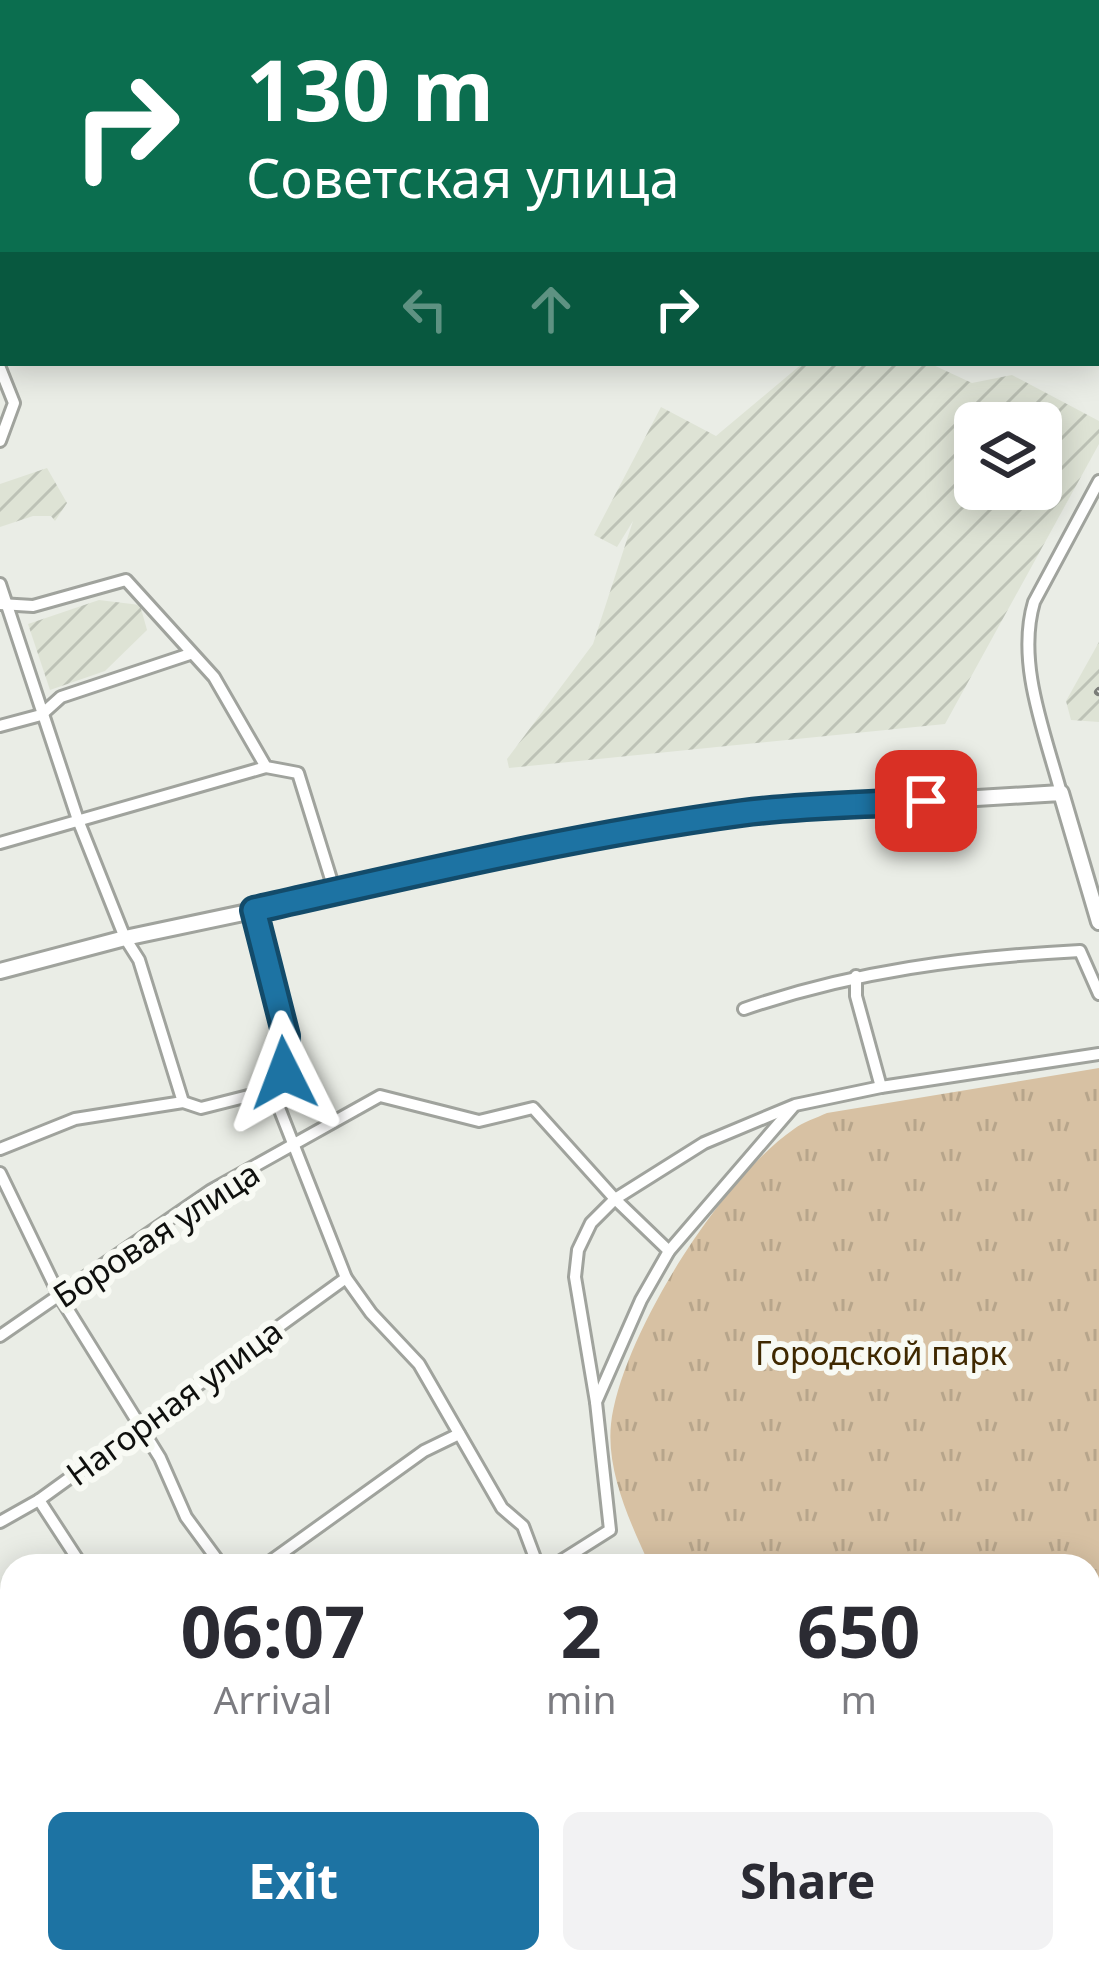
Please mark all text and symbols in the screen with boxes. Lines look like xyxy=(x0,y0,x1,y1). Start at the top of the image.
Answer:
text: 130 m xyxy=(246,31,494,146)
icon: right xyxy=(48,48,204,204)
text: Советская улица xyxy=(246,140,679,214)
icon: left xyxy=(392,276,458,342)
icon: ahead xyxy=(518,276,584,342)
icon: right xyxy=(644,276,710,342)
map controls xyxy=(954,402,1062,510)
button: layers xyxy=(954,402,1062,510)
pin xyxy=(875,750,977,852)
icon: arrive xyxy=(893,768,959,834)
position arrow xyxy=(221,1010,347,1136)
street label: Боровая улица xyxy=(44,1150,268,1318)
street label: Нагорная улица xyxy=(57,1308,291,1496)
park label: Городской парк xyxy=(755,1330,1008,1375)
text: 06:07 xyxy=(180,1581,365,1679)
text: 2 xyxy=(561,1581,602,1679)
text: 650 xyxy=(797,1581,921,1679)
text: Arrival xyxy=(213,1672,332,1725)
text: min xyxy=(546,1672,617,1725)
text: m xyxy=(841,1672,877,1725)
button: Exit xyxy=(48,1812,539,1950)
button: Share xyxy=(563,1812,1053,1950)

